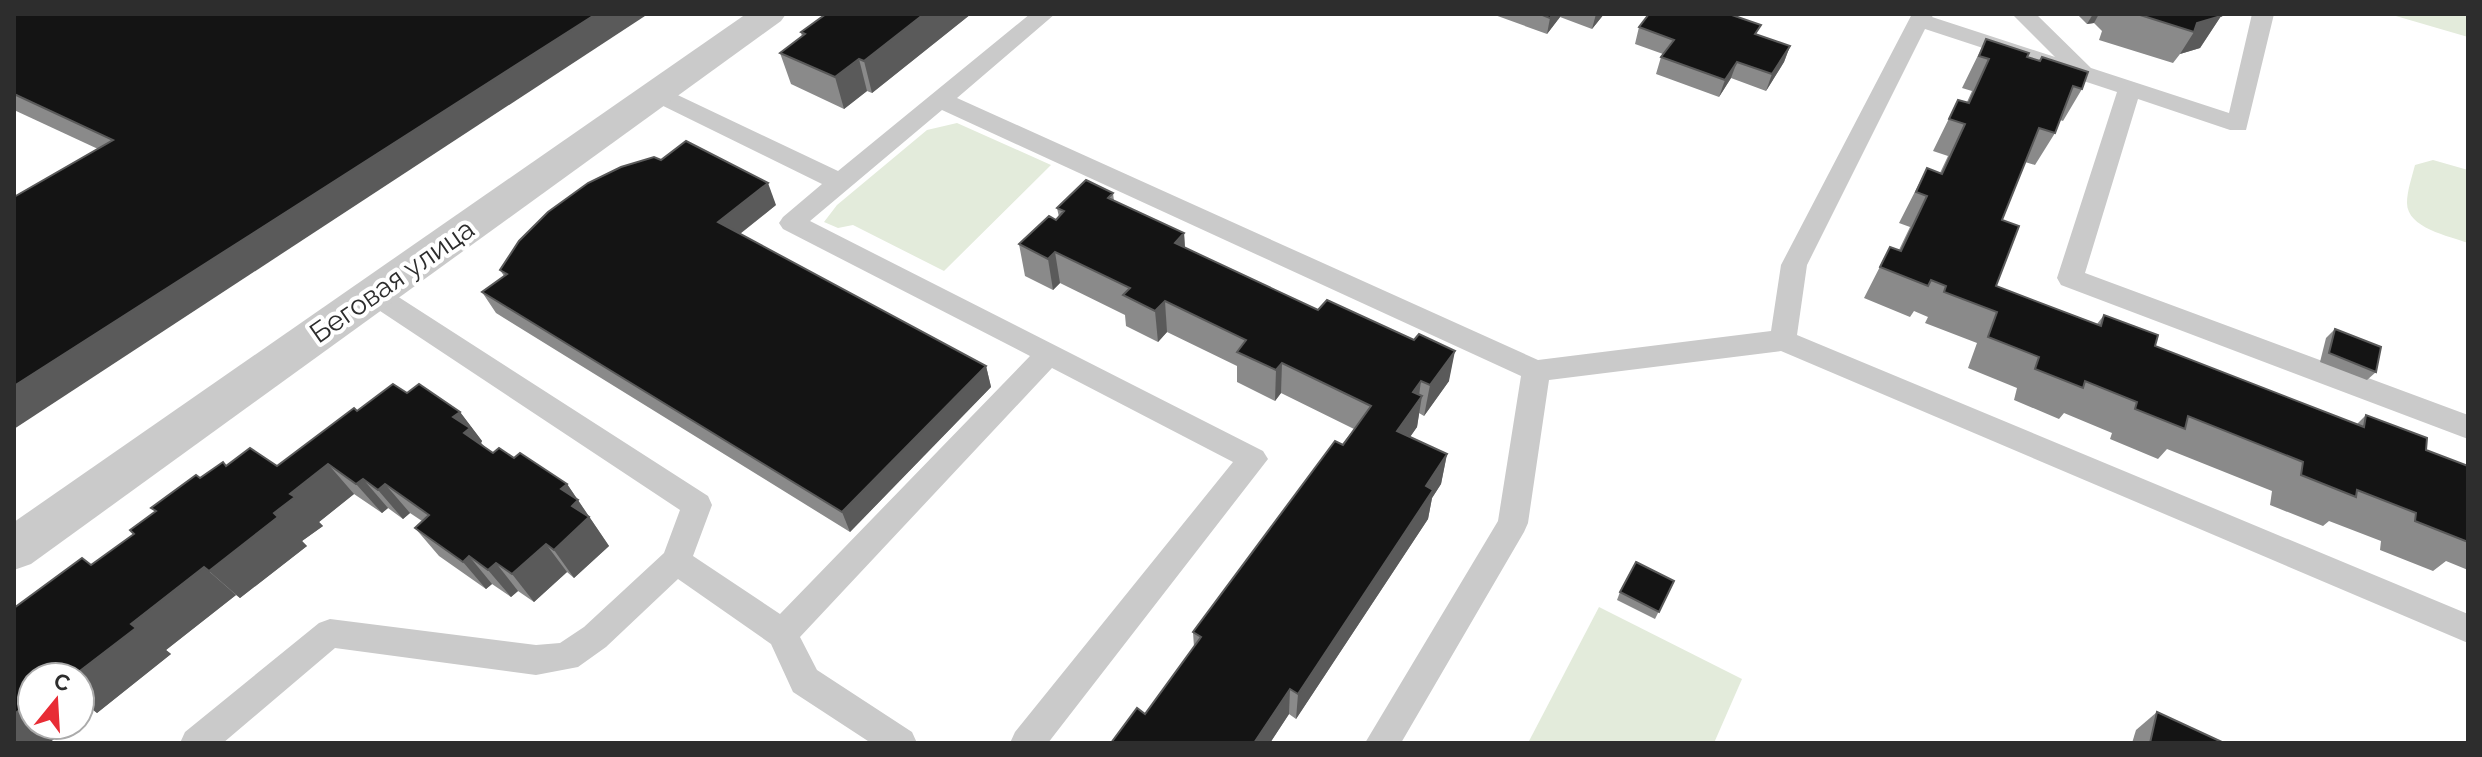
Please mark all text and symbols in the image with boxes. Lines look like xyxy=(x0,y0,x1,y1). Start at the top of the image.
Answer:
street label: Беговая улица xyxy=(303,212,481,350)
north arrow xyxy=(16,661,96,741)
text: С xyxy=(51,667,73,697)

